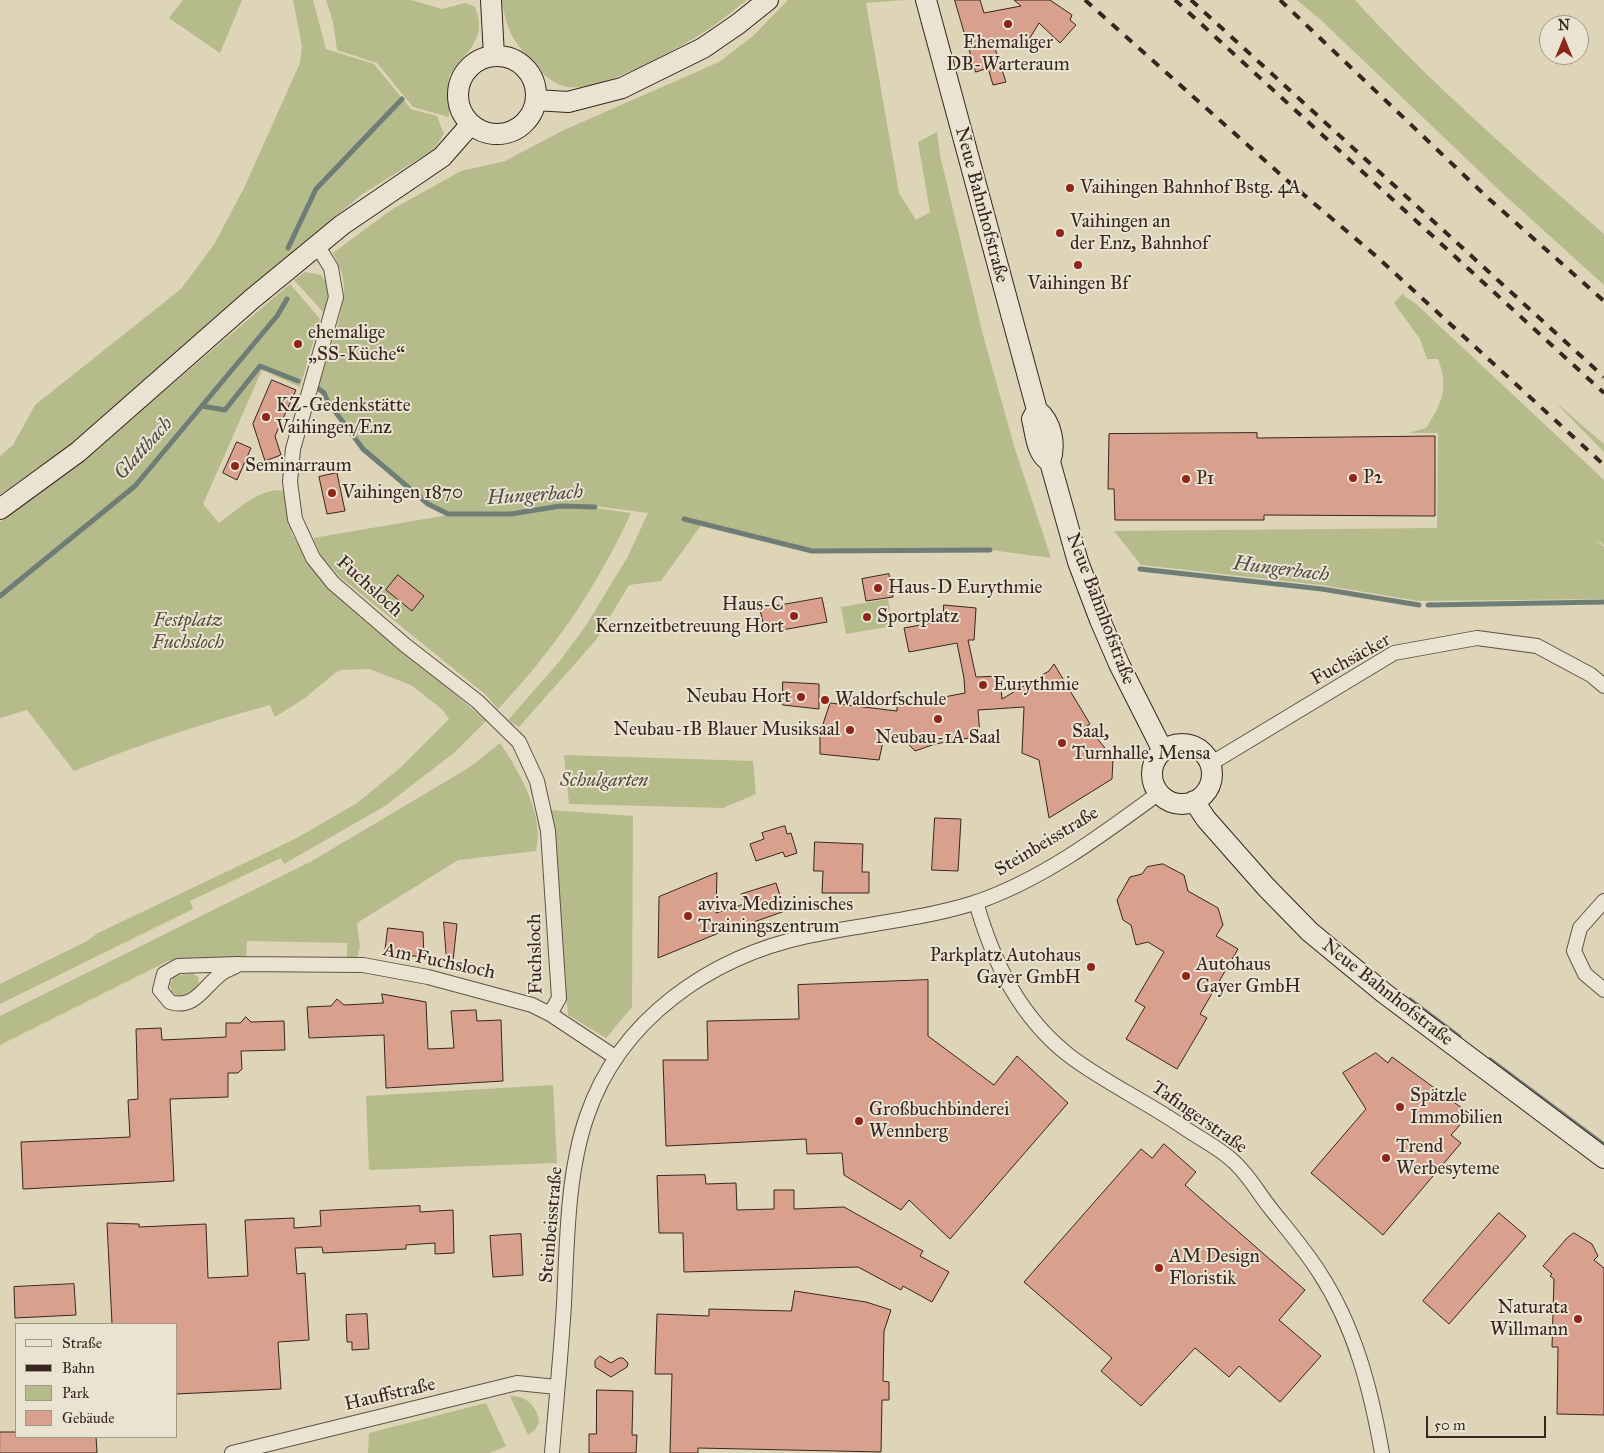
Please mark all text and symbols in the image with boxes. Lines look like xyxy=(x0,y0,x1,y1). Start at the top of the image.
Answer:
north arrow xyxy=(1539,15,1589,65)
text: N xyxy=(1558,17,1570,34)
marker: Ehemaliger DB-Warteraum xyxy=(1002,18,1014,30)
place label: Ehemaliger DB-Warteraum xyxy=(946,32,1070,76)
street label: Neue Bahnhofstraße xyxy=(949,125,1013,285)
place label: Vaihingen Bahnhof Bstg. 4A xyxy=(1080,177,1301,199)
marker: Vaihingen Bahnhof Bstg. 4A xyxy=(1064,182,1076,194)
place label: Vaihingen an der Enz, Bahnhof xyxy=(1070,211,1208,255)
marker: Vaihingen an der Enz, Bahnhof xyxy=(1054,227,1066,239)
marker: Vaihingen Bf xyxy=(1072,259,1084,271)
place label: Vaihingen Bf xyxy=(1027,273,1129,295)
place label: ehemalige „SS-Küche“ xyxy=(308,322,405,366)
marker: ehemalige „SS-Küche“ xyxy=(292,338,304,350)
place label: KZ-Gedenkstätte Vaihingen/Enz xyxy=(276,395,411,439)
marker: KZ-Gedenkstätte Vaihingen/Enz xyxy=(260,411,272,423)
water label: Glattbach xyxy=(110,413,178,485)
place label: Seminarraum xyxy=(245,455,352,477)
marker: Seminarraum xyxy=(229,460,241,472)
place label: P2 xyxy=(1363,467,1383,489)
place label: P1 xyxy=(1196,468,1214,490)
marker: P2 xyxy=(1347,472,1359,484)
marker: P1 xyxy=(1180,473,1192,485)
water label: Hungerbach xyxy=(486,481,584,511)
place label: Vaihingen 1870 xyxy=(342,482,463,504)
marker: Vaihingen 1870 xyxy=(326,487,338,499)
street label: Neue Bahnhofstraße xyxy=(1061,530,1139,688)
street label: Fuchsloch xyxy=(331,551,407,623)
water label: Hungerbach xyxy=(1232,552,1330,588)
place label: Haus-D Eurythmie xyxy=(888,577,1042,599)
marker: Haus-D Eurythmie xyxy=(872,582,884,594)
place label: Haus-C Kernzeitbetreuung Hort xyxy=(595,594,784,638)
place label: Sportplatz xyxy=(877,606,959,628)
park label: Festplatz Fuchsloch xyxy=(152,610,224,654)
marker: Haus-C Kernzeitbetreuung Hort xyxy=(788,610,800,622)
marker: Sportplatz xyxy=(861,611,873,623)
street label: Fuchsäcker xyxy=(1307,629,1395,691)
place label: Eurythmie xyxy=(993,674,1079,696)
marker: Eurythmie xyxy=(977,679,989,691)
place label: Neubau Hort xyxy=(686,686,791,708)
place label: Waldorfschule xyxy=(835,689,946,711)
marker: Neubau Hort xyxy=(795,691,807,703)
marker: Waldorfschule xyxy=(819,694,831,706)
marker: Neubau-1A Saal xyxy=(932,713,944,725)
place label: Neubau-1B Blauer Musiksaal xyxy=(613,719,840,741)
place label: Saal, Turnhalle, Mensa xyxy=(1072,721,1211,765)
marker: Neubau-1B Blauer Musiksaal xyxy=(844,724,856,736)
place label: Neubau-1A Saal xyxy=(875,727,1001,749)
marker: Saal, Turnhalle, Mensa xyxy=(1056,737,1068,749)
park label: Schulgarten xyxy=(560,770,648,792)
street label: Steinbeisstraße xyxy=(991,802,1103,882)
place label: aviva Medizinisches Trainingszentrum xyxy=(698,894,853,938)
marker: aviva Medizinisches Trainingszentrum xyxy=(682,910,694,922)
street label: Fuchsloch xyxy=(524,913,548,995)
street label: Neue Bahnhofstraße xyxy=(1317,935,1457,1051)
street label: Am Fuchsloch xyxy=(381,939,497,985)
place label: Parkplatz Autohaus Gayer GmbH xyxy=(930,945,1081,989)
place label: Autohaus Gayer GmbH xyxy=(1196,954,1301,998)
marker: Parkplatz Autohaus Gayer GmbH xyxy=(1085,961,1097,973)
marker: Autohaus Gayer GmbH xyxy=(1180,970,1192,982)
street label: Tafingerstraße xyxy=(1147,1077,1251,1159)
place label: Spätzle Immobilien xyxy=(1410,1085,1503,1129)
place label: Großbuchbinderei Wennberg xyxy=(869,1099,1009,1143)
marker: Spätzle Immobilien xyxy=(1394,1101,1406,1113)
marker: Großbuchbinderei Wennberg xyxy=(853,1115,865,1127)
place label: Trend Werbesyteme xyxy=(1396,1136,1500,1180)
marker: Trend Werbesyteme xyxy=(1380,1152,1392,1164)
street label: Steinbeisstraße xyxy=(536,1166,568,1284)
place label: AM Design Floristik xyxy=(1169,1246,1260,1290)
marker: AM Design Floristik xyxy=(1153,1262,1165,1274)
place label: Naturata Willmann xyxy=(1490,1297,1568,1341)
marker: Naturata Willmann xyxy=(1572,1313,1584,1325)
legend xyxy=(15,1323,178,1438)
text: Straße xyxy=(62,1334,102,1352)
text: Bahn xyxy=(62,1359,95,1377)
street label: Hauffstraße xyxy=(342,1373,438,1417)
text: Park xyxy=(62,1384,89,1402)
scale bar xyxy=(1429,1406,1549,1438)
text: Gebäude xyxy=(62,1409,115,1427)
text: 50 m xyxy=(1434,1416,1466,1434)

